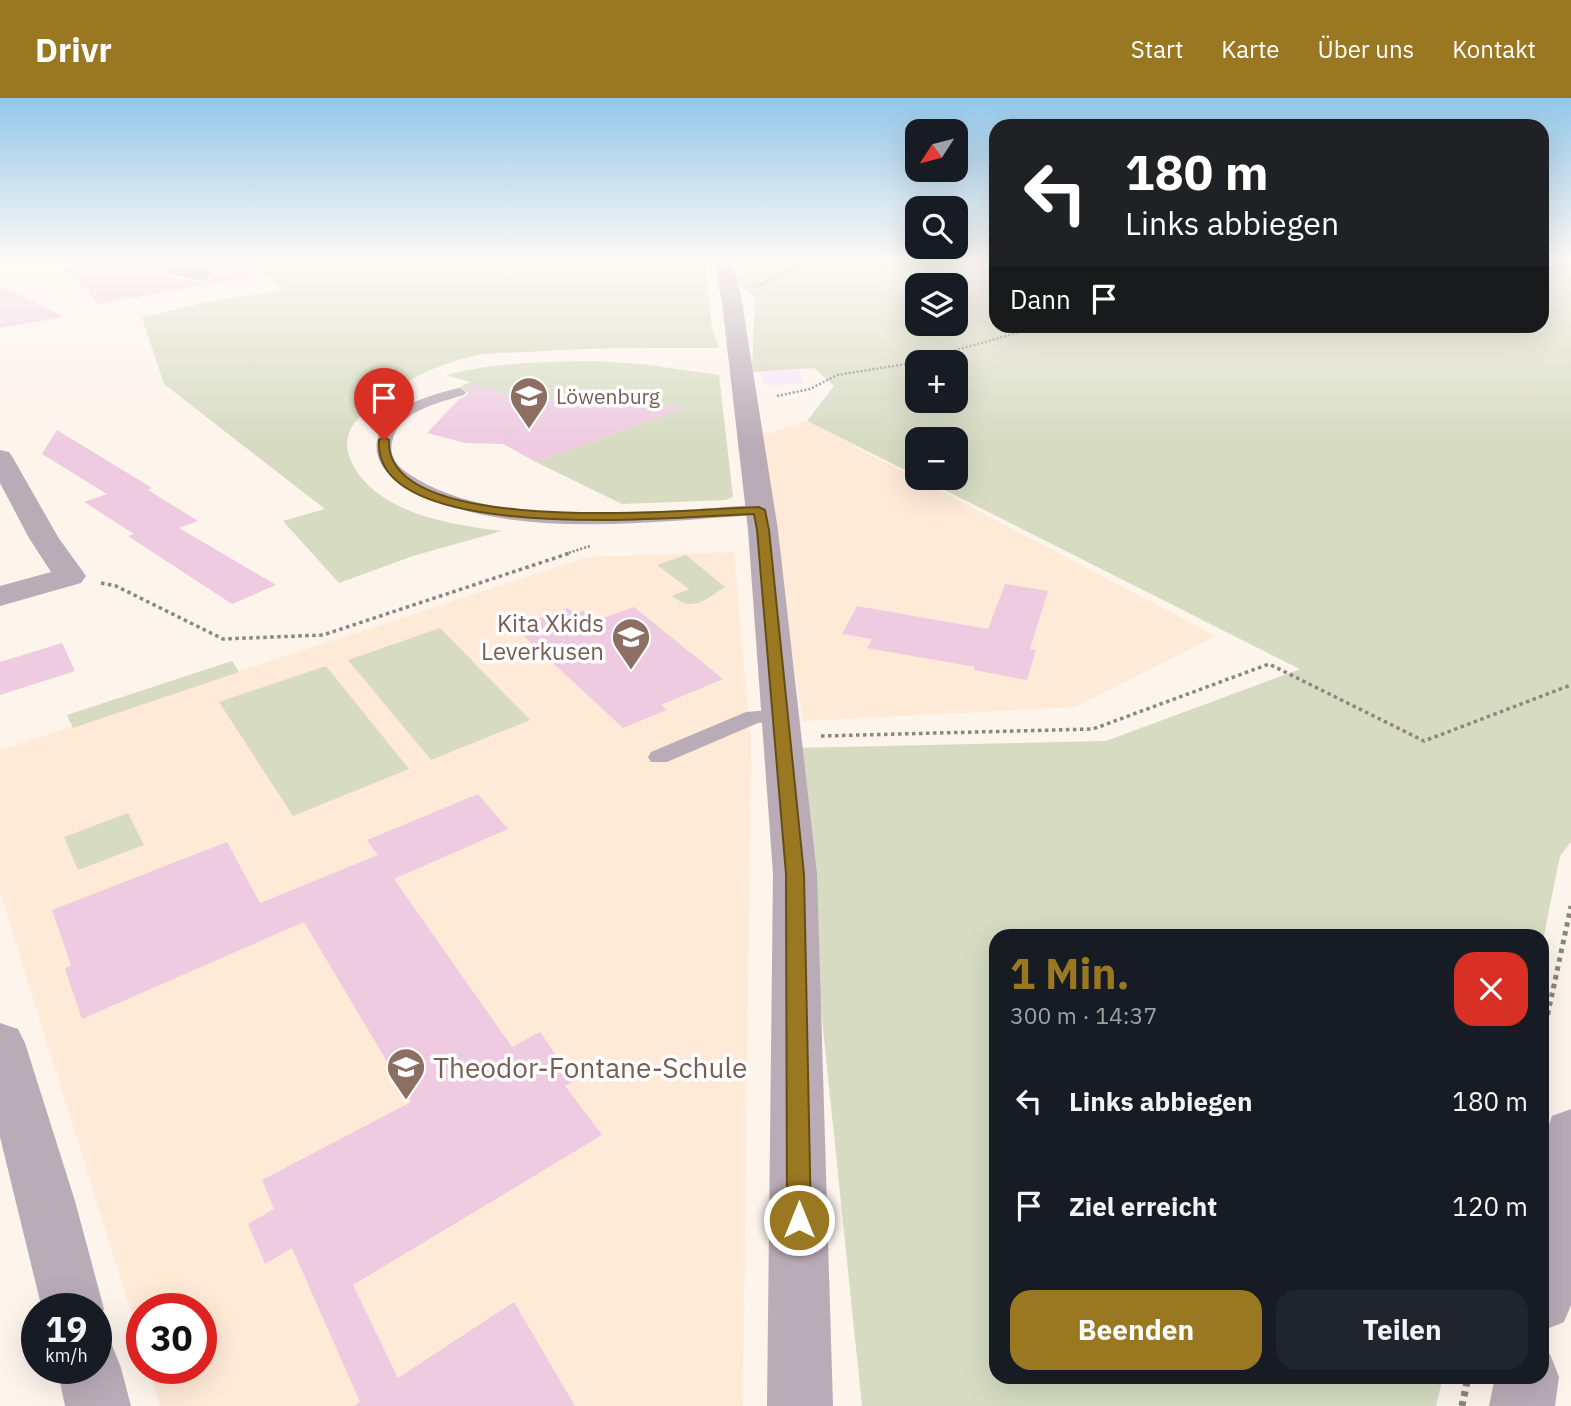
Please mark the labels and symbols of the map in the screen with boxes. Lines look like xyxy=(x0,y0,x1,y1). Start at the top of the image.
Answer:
north arrow xyxy=(905,119,968,182)
pin xyxy=(354,368,414,440)
school or university icon: Löwenburg xyxy=(508,375,550,430)
place label: Löwenburg xyxy=(556,382,660,410)
place label: Kita Xkids Leverkusen xyxy=(481,607,604,667)
school or university icon: Kita Xkids Leverkusen xyxy=(610,616,652,671)
school or university icon: Theodor-Fontane-Schule xyxy=(385,1046,427,1101)
place label: Theodor-Fontane-Schule xyxy=(433,1049,747,1086)
position arrow xyxy=(762,1183,836,1257)
speed limit sign: 30 xyxy=(126,1293,217,1384)

